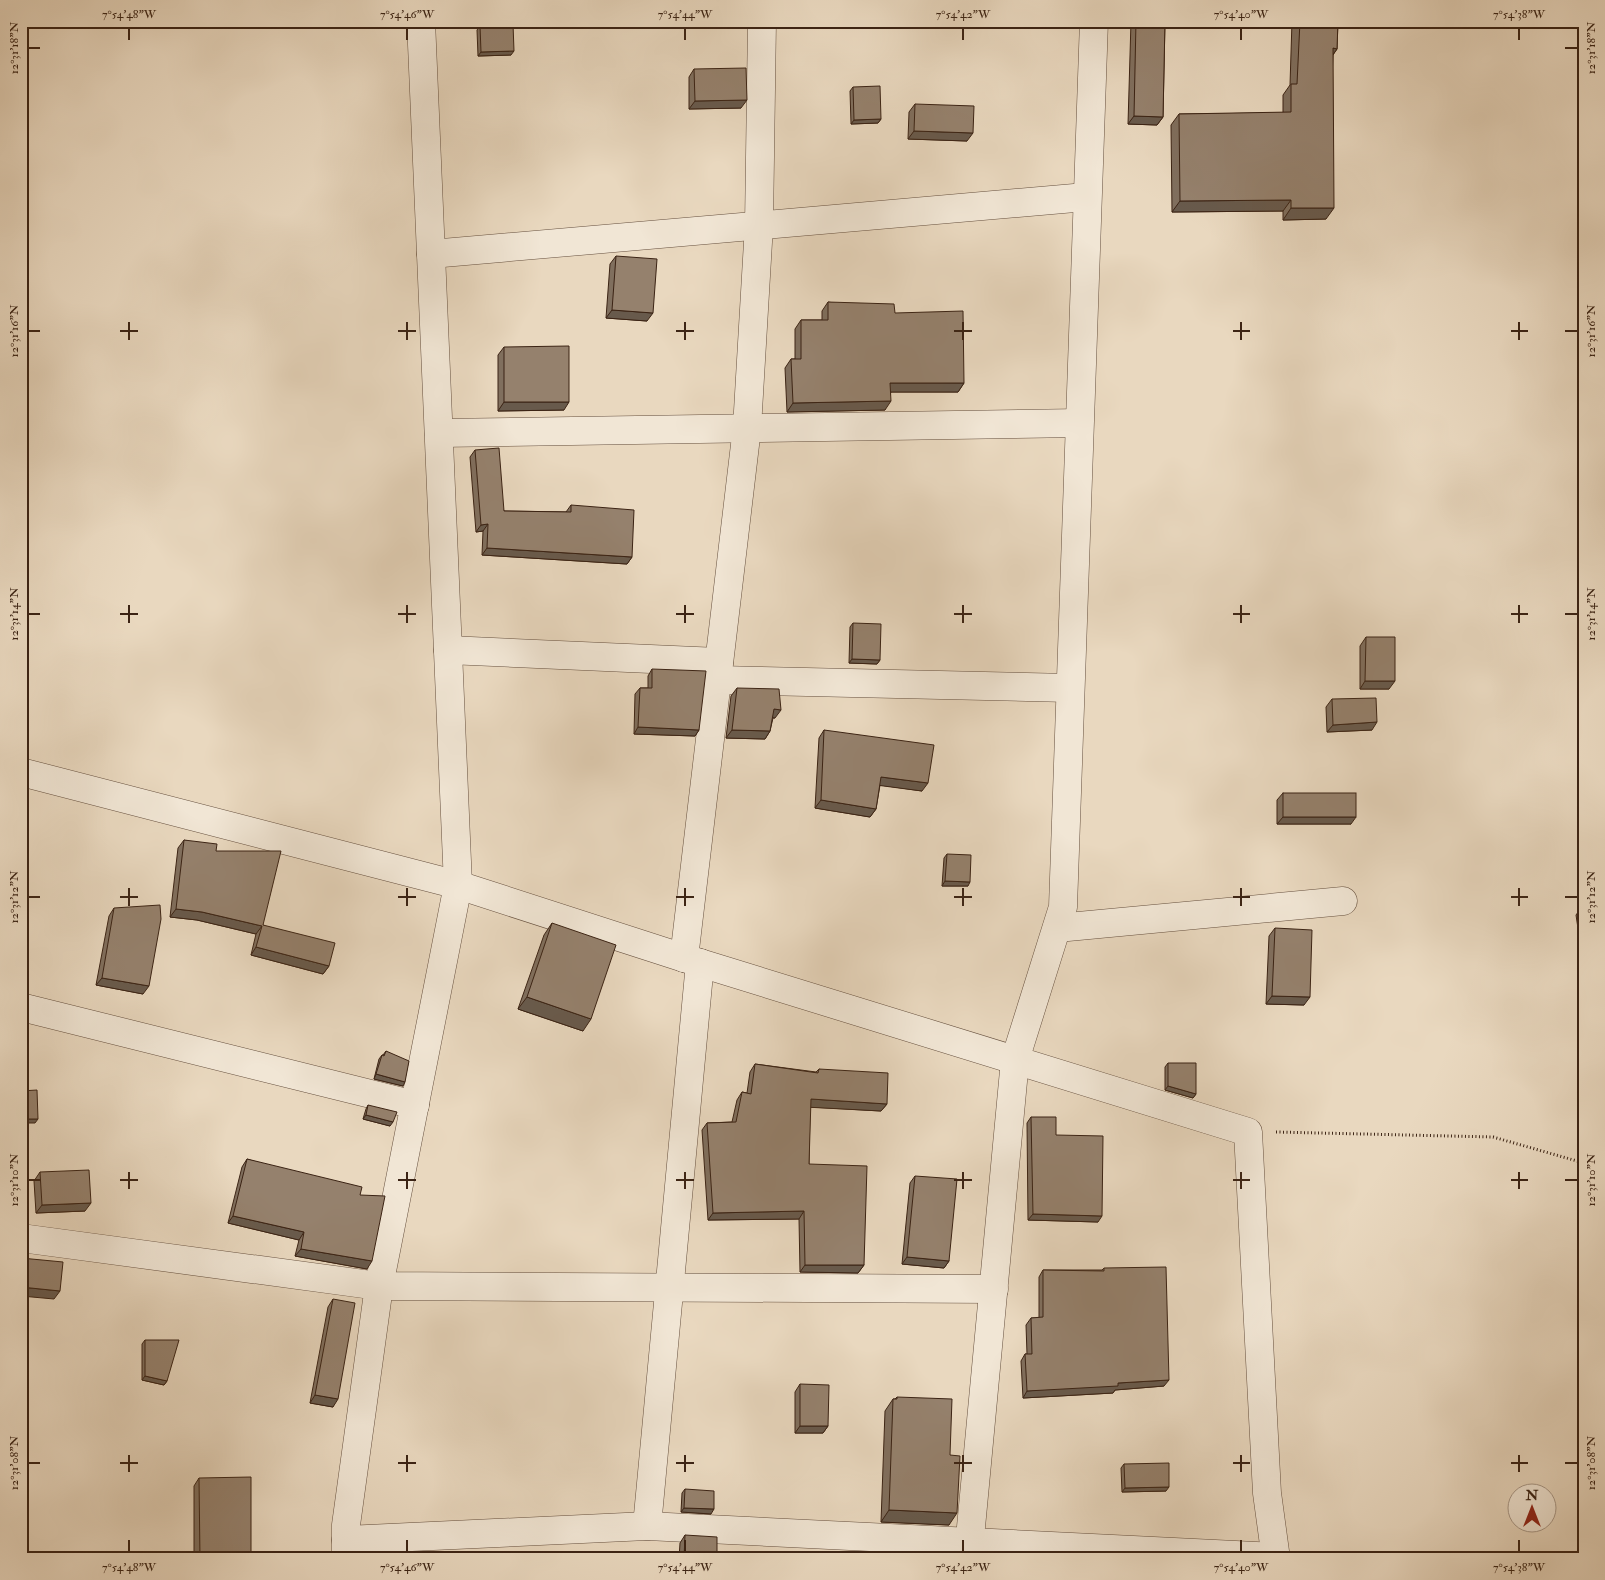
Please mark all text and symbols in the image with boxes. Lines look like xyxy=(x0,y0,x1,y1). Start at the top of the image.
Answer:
text: 7°54'48"W xyxy=(102,7,157,22)
text: 7°54'46"W xyxy=(380,7,435,22)
text: 7°54'44"W xyxy=(658,7,713,22)
text: 7°54'42"W xyxy=(936,7,991,22)
text: 7°54'40"W xyxy=(1214,7,1269,22)
text: 7°54'38"W xyxy=(1493,7,1546,22)
text: 12°31'18"N xyxy=(7,22,22,74)
text: 12°31'18"N xyxy=(1584,22,1599,74)
text: 12°31'16"N xyxy=(7,304,22,357)
text: 12°31'16"N xyxy=(1584,304,1599,357)
text: 12°31'14"N xyxy=(7,587,22,641)
text: 12°31'14"N xyxy=(1584,587,1599,641)
text: 12°31'12"N xyxy=(7,870,22,923)
text: 12°31'12"N xyxy=(1584,870,1599,923)
text: 12°31'10"N xyxy=(7,1153,22,1206)
text: 12°31'10"N xyxy=(1584,1153,1599,1206)
text: 12°31'08"N xyxy=(7,1436,22,1490)
text: 12°31'08"N xyxy=(1584,1436,1599,1490)
north arrow xyxy=(1508,1482,1558,1532)
text: N xyxy=(1525,1487,1539,1504)
text: 7°54'48"W xyxy=(102,1560,157,1575)
text: 7°54'46"W xyxy=(380,1560,435,1575)
text: 7°54'44"W xyxy=(658,1560,713,1575)
text: 7°54'42"W xyxy=(936,1560,991,1575)
text: 7°54'40"W xyxy=(1214,1560,1269,1575)
text: 7°54'38"W xyxy=(1493,1560,1546,1575)

